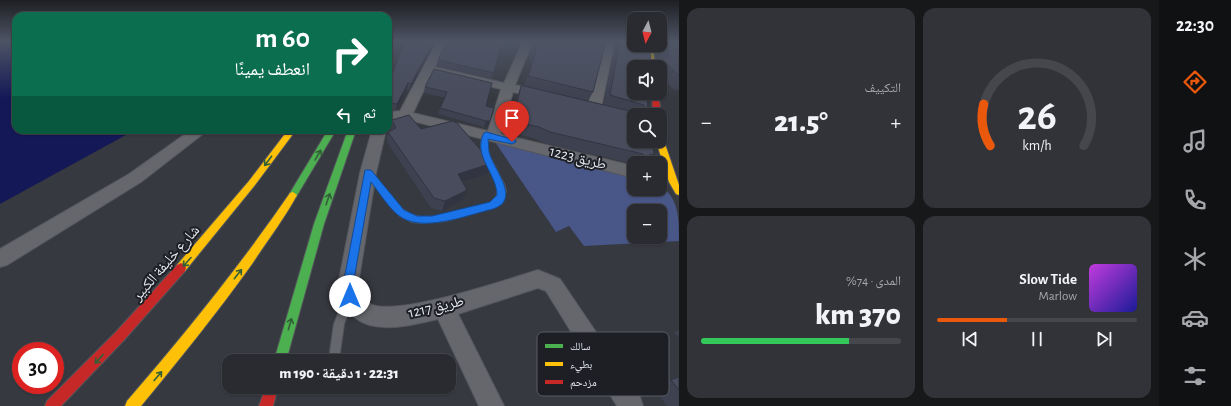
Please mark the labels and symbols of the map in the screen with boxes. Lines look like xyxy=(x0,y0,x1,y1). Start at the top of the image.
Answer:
north arrow xyxy=(627,12,667,52)
pin xyxy=(495,101,529,142)
street label: طريق 1223 xyxy=(547,144,608,174)
one-way arrow xyxy=(315,149,323,161)
one-way arrow xyxy=(264,156,273,167)
one-way arrow xyxy=(325,193,332,206)
street label: شارع خليفة الكبير xyxy=(129,222,204,306)
one-way arrow xyxy=(182,257,191,267)
one-way arrow xyxy=(234,269,242,280)
position arrow xyxy=(329,275,371,317)
street label: طريق 1217 xyxy=(407,293,466,323)
one-way arrow xyxy=(287,317,295,330)
legend xyxy=(537,332,669,396)
text: سالك xyxy=(570,341,590,352)
speed limit sign: 30 xyxy=(12,342,64,394)
one-way arrow xyxy=(95,354,104,364)
text: بطيء xyxy=(570,359,592,373)
one-way arrow xyxy=(153,371,162,382)
text: مزدحم xyxy=(570,377,597,390)

